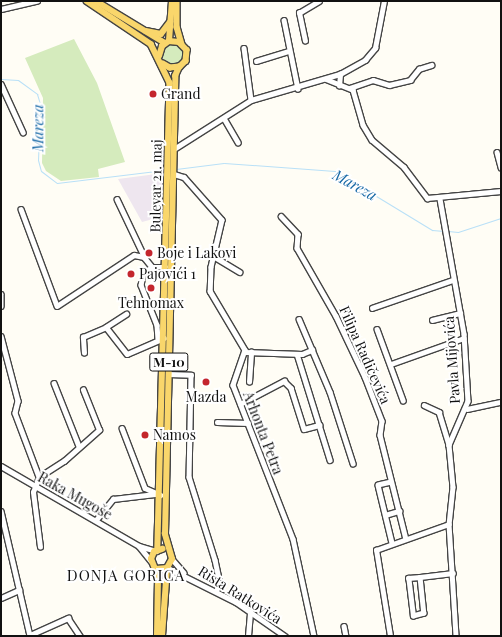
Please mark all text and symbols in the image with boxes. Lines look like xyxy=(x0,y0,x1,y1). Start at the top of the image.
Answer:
place label: Grand xyxy=(161,86,201,102)
marker: Grand xyxy=(148,89,158,99)
water label: Mareza xyxy=(29,104,47,152)
street label: Bulevar 21. maj xyxy=(147,139,165,233)
water label: Mareza xyxy=(330,166,380,204)
place label: Boje i Lakovi xyxy=(157,245,236,261)
marker: Boje i Lakovi xyxy=(144,248,154,258)
place label: Pajovići 1 xyxy=(139,266,196,282)
marker: Pajovići 1 xyxy=(126,269,136,279)
marker: Tehnomax xyxy=(146,283,156,293)
place label: Tehnomax xyxy=(118,295,184,311)
street label: Filipa Radičevića xyxy=(336,303,394,407)
street label: Pavla Mijovića xyxy=(441,315,463,405)
road number: M-10 xyxy=(149,351,189,373)
marker: Mazda xyxy=(201,377,211,387)
place label: Mazda xyxy=(186,389,226,405)
street label: Arhonta Petra xyxy=(239,389,287,477)
place label: Namos xyxy=(153,427,196,443)
marker: Namos xyxy=(140,430,150,440)
street label: Raka Mugoše xyxy=(35,469,115,523)
street label: Rista Ratkovića xyxy=(195,563,285,627)
district label: DONJA GORICA xyxy=(67,567,185,585)

